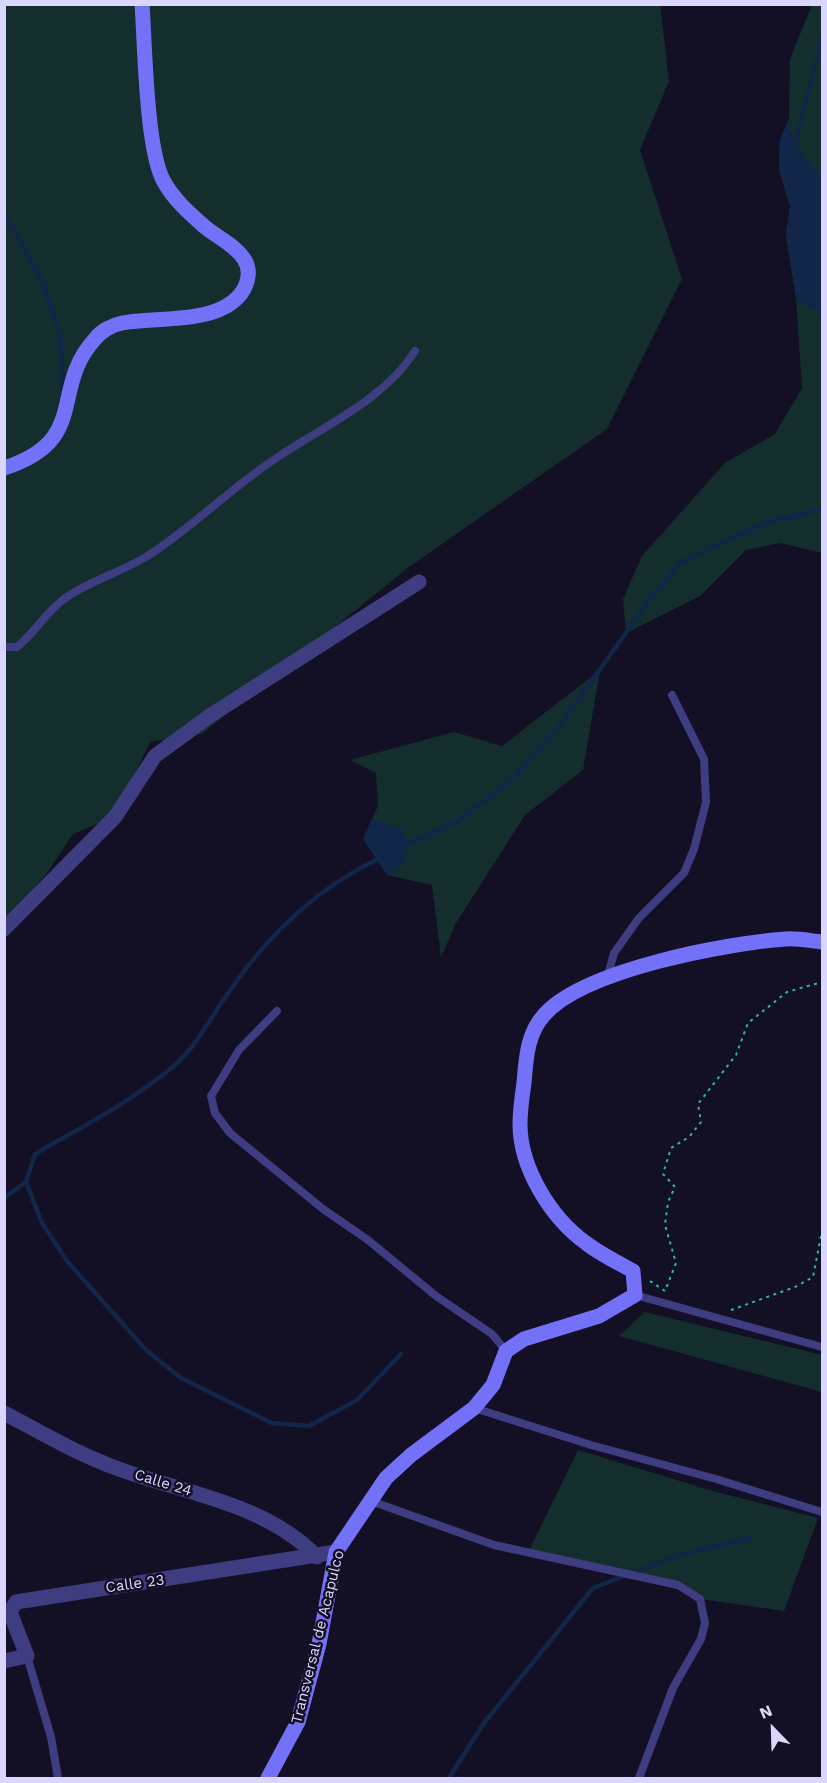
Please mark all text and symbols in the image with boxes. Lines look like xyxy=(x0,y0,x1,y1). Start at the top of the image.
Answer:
street label: Calle 24 xyxy=(132,1466,194,1500)
street label: Transversal de Acapulco xyxy=(288,1548,348,1726)
street label: Calle 23 xyxy=(104,1571,166,1597)
north arrow xyxy=(743,1699,803,1759)
text: N xyxy=(757,1701,775,1723)

